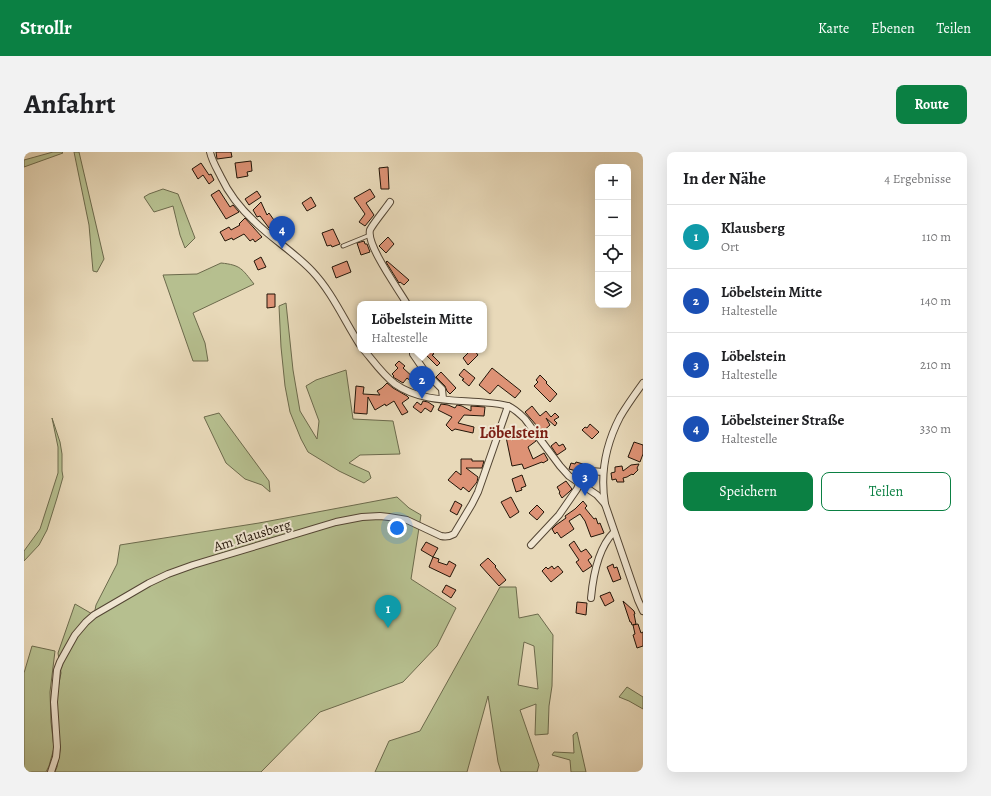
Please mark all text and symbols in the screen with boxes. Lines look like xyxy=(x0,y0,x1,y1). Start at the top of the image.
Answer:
text: Strollr xyxy=(20,15,72,41)
text: Karte xyxy=(818,19,849,38)
text: Ebenen xyxy=(871,19,915,38)
text: Teilen xyxy=(937,19,971,38)
text: Anfahrt xyxy=(24,85,116,123)
button: Route xyxy=(896,85,967,124)
map controls xyxy=(595,164,631,308)
button: + xyxy=(595,164,631,200)
text: In der Nähe xyxy=(683,167,766,190)
text: 4 Ergebnisse xyxy=(884,170,951,187)
button: − xyxy=(595,200,631,236)
pin: 4 xyxy=(269,216,295,249)
text: Klausberg xyxy=(721,218,785,238)
text: 1 xyxy=(694,228,698,245)
text: 110 m xyxy=(922,228,951,245)
button: locate xyxy=(595,236,631,272)
text: Ort xyxy=(721,238,739,255)
button: layers xyxy=(595,272,631,308)
text: Löbelstein Mitte xyxy=(721,282,822,302)
text: 2 xyxy=(693,292,699,309)
text: 140 m xyxy=(920,292,951,309)
popup xyxy=(357,301,487,353)
text: Haltestelle xyxy=(721,302,777,319)
text: Löbelstein Mitte xyxy=(371,309,473,329)
text: Haltestelle xyxy=(371,329,428,346)
text: Löbelstein xyxy=(721,346,786,366)
text: 3 xyxy=(693,356,699,373)
text: 210 m xyxy=(920,356,951,373)
pin: 2 xyxy=(409,366,435,399)
text: Haltestelle xyxy=(721,366,777,383)
text: Löbelsteiner Straße xyxy=(721,410,844,430)
text: 4 xyxy=(693,420,699,437)
text: 330 m xyxy=(920,420,951,437)
district label: Löbelstein xyxy=(479,422,549,444)
text: Haltestelle xyxy=(721,430,777,447)
pin: 3 xyxy=(572,463,598,496)
button: Speichern xyxy=(683,472,813,511)
button: Teilen xyxy=(821,472,951,511)
street label: Am Klausberg xyxy=(210,515,293,557)
your location xyxy=(387,518,407,538)
pin: 1 xyxy=(375,595,401,628)

